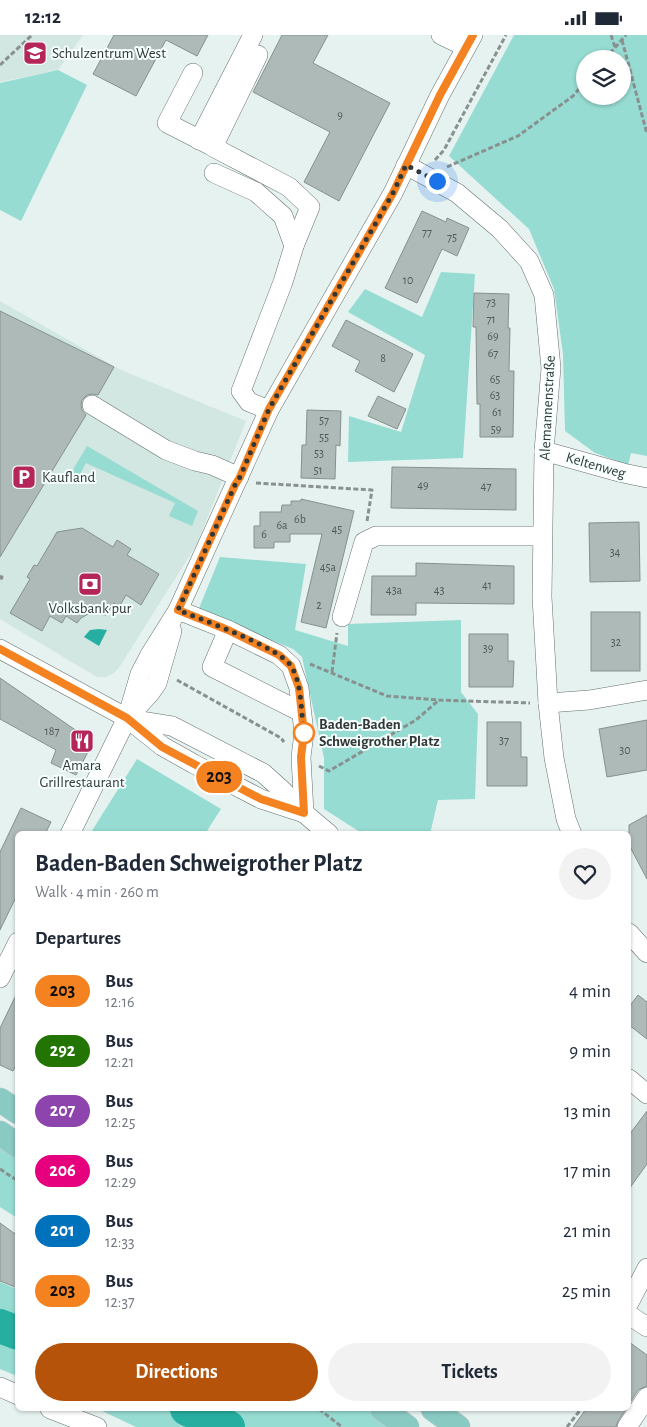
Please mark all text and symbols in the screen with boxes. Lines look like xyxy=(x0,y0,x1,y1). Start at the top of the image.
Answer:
text: 12:12 xyxy=(25,8,61,27)
school or university icon: Schulzentrum West xyxy=(22,40,48,66)
place label: Schulzentrum West xyxy=(52,46,166,61)
map controls xyxy=(576,50,631,105)
button: layers xyxy=(576,50,631,105)
house number: 9 xyxy=(337,109,343,121)
your location xyxy=(425,169,450,194)
house number: 77 xyxy=(422,226,432,238)
house number: 75 xyxy=(447,231,457,243)
house number: 10 xyxy=(403,274,413,286)
house number: 73 xyxy=(486,296,496,308)
house number: 71 xyxy=(486,313,496,325)
house number: 69 xyxy=(487,330,499,342)
house number: 67 xyxy=(488,347,498,359)
house number: 8 xyxy=(380,352,386,364)
street label: Alemannenstraße xyxy=(537,355,558,461)
house number: 65 xyxy=(490,373,500,385)
house number: 63 xyxy=(490,389,500,401)
house number: 61 xyxy=(492,406,502,418)
house number: 57 xyxy=(319,414,329,426)
house number: 59 xyxy=(491,423,502,435)
house number: 55 xyxy=(319,431,329,443)
house number: 53 xyxy=(314,447,324,459)
street label: Keltenweg xyxy=(564,450,628,481)
parking icon: Kaufland xyxy=(11,464,37,490)
house number: 51 xyxy=(313,464,323,476)
place label: Kaufland xyxy=(42,470,96,485)
house number: 49 xyxy=(417,479,429,491)
house number: 47 xyxy=(481,480,491,492)
house number: 6b xyxy=(294,513,306,525)
house number: 6a xyxy=(276,519,288,531)
house number: 45 xyxy=(332,523,342,535)
house number: 6 xyxy=(261,528,267,540)
house number: 34 xyxy=(610,546,621,558)
house number: 45a xyxy=(320,561,337,573)
bank icon: Volksbank pur xyxy=(77,571,103,597)
house number: 41 xyxy=(482,579,492,591)
house number: 43a xyxy=(386,584,403,596)
house number: 43 xyxy=(434,584,444,596)
house number: 2 xyxy=(316,599,322,611)
place label: Volksbank pur xyxy=(49,601,132,616)
house number: 32 xyxy=(611,636,622,648)
house number: 39 xyxy=(483,642,494,654)
place label: Baden-Baden Schweigrother Platz xyxy=(319,717,440,749)
marker: Baden-Baden Schweigrother Platz xyxy=(293,722,315,744)
house number: 187 xyxy=(45,725,59,737)
restaurant icon: Amara Grillrestaurant xyxy=(69,728,95,754)
house number: 37 xyxy=(499,734,509,746)
house number: 30 xyxy=(619,744,631,756)
place label: Amara Grillrestaurant xyxy=(39,758,125,790)
line badge: 203 xyxy=(190,761,248,793)
text: 203 xyxy=(206,768,232,786)
button: heart xyxy=(559,848,611,900)
text: Baden-Baden Schweigrother Platz xyxy=(35,852,362,876)
text: Walk · 4 min · 260 m xyxy=(35,884,159,900)
text: Departures xyxy=(35,929,121,948)
text: Bus xyxy=(105,972,133,991)
text: 203 xyxy=(50,982,75,1000)
text: 4 min xyxy=(569,982,611,1001)
text: 12:16 xyxy=(105,994,134,1010)
text: Bus xyxy=(105,1032,133,1051)
text: 292 xyxy=(50,1042,75,1060)
text: 9 min xyxy=(569,1042,611,1061)
text: 12:21 xyxy=(105,1054,134,1070)
text: Bus xyxy=(105,1092,133,1111)
text: 207 xyxy=(50,1102,75,1120)
text: 13 min xyxy=(564,1102,611,1121)
text: 12:25 xyxy=(105,1114,135,1130)
text: Bus xyxy=(105,1152,133,1171)
text: 206 xyxy=(49,1162,76,1180)
text: 17 min xyxy=(564,1162,611,1181)
text: 12:29 xyxy=(105,1174,136,1190)
text: Bus xyxy=(105,1212,133,1231)
text: 201 xyxy=(50,1222,75,1240)
text: 21 min xyxy=(563,1222,611,1241)
text: 12:33 xyxy=(105,1234,135,1250)
text: Bus xyxy=(105,1272,133,1291)
text: 203 xyxy=(50,1282,75,1300)
text: 25 min xyxy=(562,1282,611,1301)
text: 12:37 xyxy=(105,1294,135,1310)
button: Directions xyxy=(35,1343,318,1401)
button: Tickets xyxy=(328,1343,611,1401)

